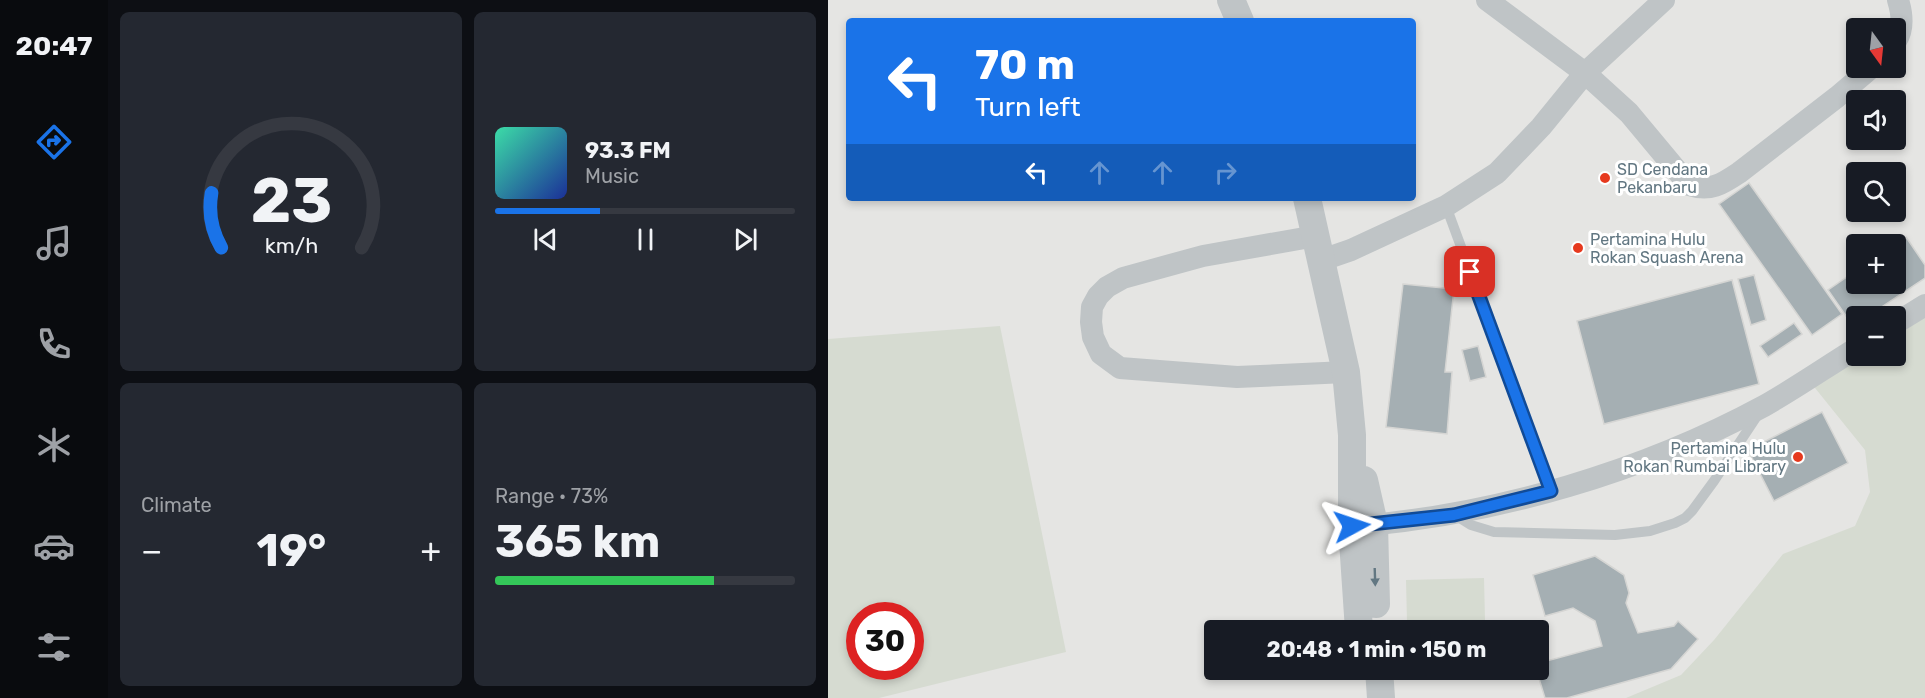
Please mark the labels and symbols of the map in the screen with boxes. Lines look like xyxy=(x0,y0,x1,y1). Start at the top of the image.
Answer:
north arrow xyxy=(1846,18,1906,78)
place label: SD Cendana Pekanbaru xyxy=(1617,160,1708,197)
marker: SD Cendana Pekanbaru xyxy=(1598,171,1612,185)
place label: Pertamina Hulu Rokan Squash Arena xyxy=(1590,230,1744,267)
marker: Pertamina Hulu Rokan Squash Arena xyxy=(1571,241,1585,255)
pin xyxy=(1444,246,1495,297)
place label: Pertamina Hulu Rokan Rumbai Library xyxy=(1623,439,1786,476)
marker: Pertamina Hulu Rokan Rumbai Library xyxy=(1791,450,1805,464)
position arrow xyxy=(1320,494,1384,558)
one-way arrow xyxy=(1371,568,1380,587)
speed limit sign: 30 xyxy=(846,602,924,680)

